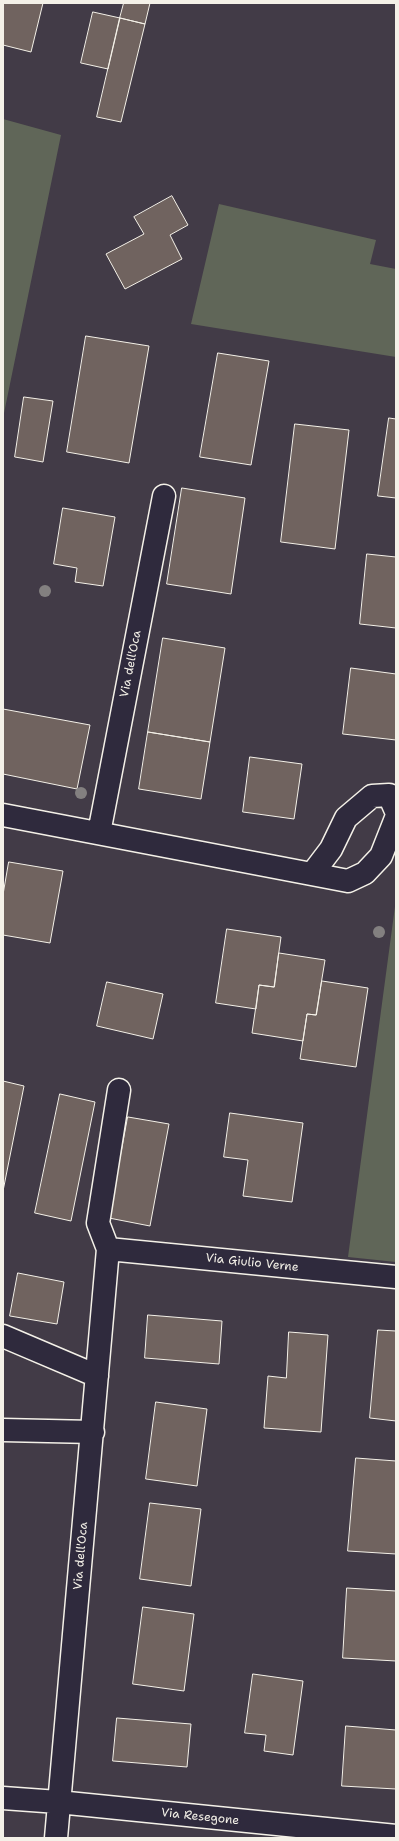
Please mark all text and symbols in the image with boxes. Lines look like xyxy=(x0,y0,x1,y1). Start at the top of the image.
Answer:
street label: Via dell'Oca xyxy=(117,629,145,699)
street label: Via Giulio Verne xyxy=(205,1251,299,1275)
street label: Via dell'Oca xyxy=(71,1521,91,1591)
street label: Via Resegone xyxy=(160,1806,240,1828)

